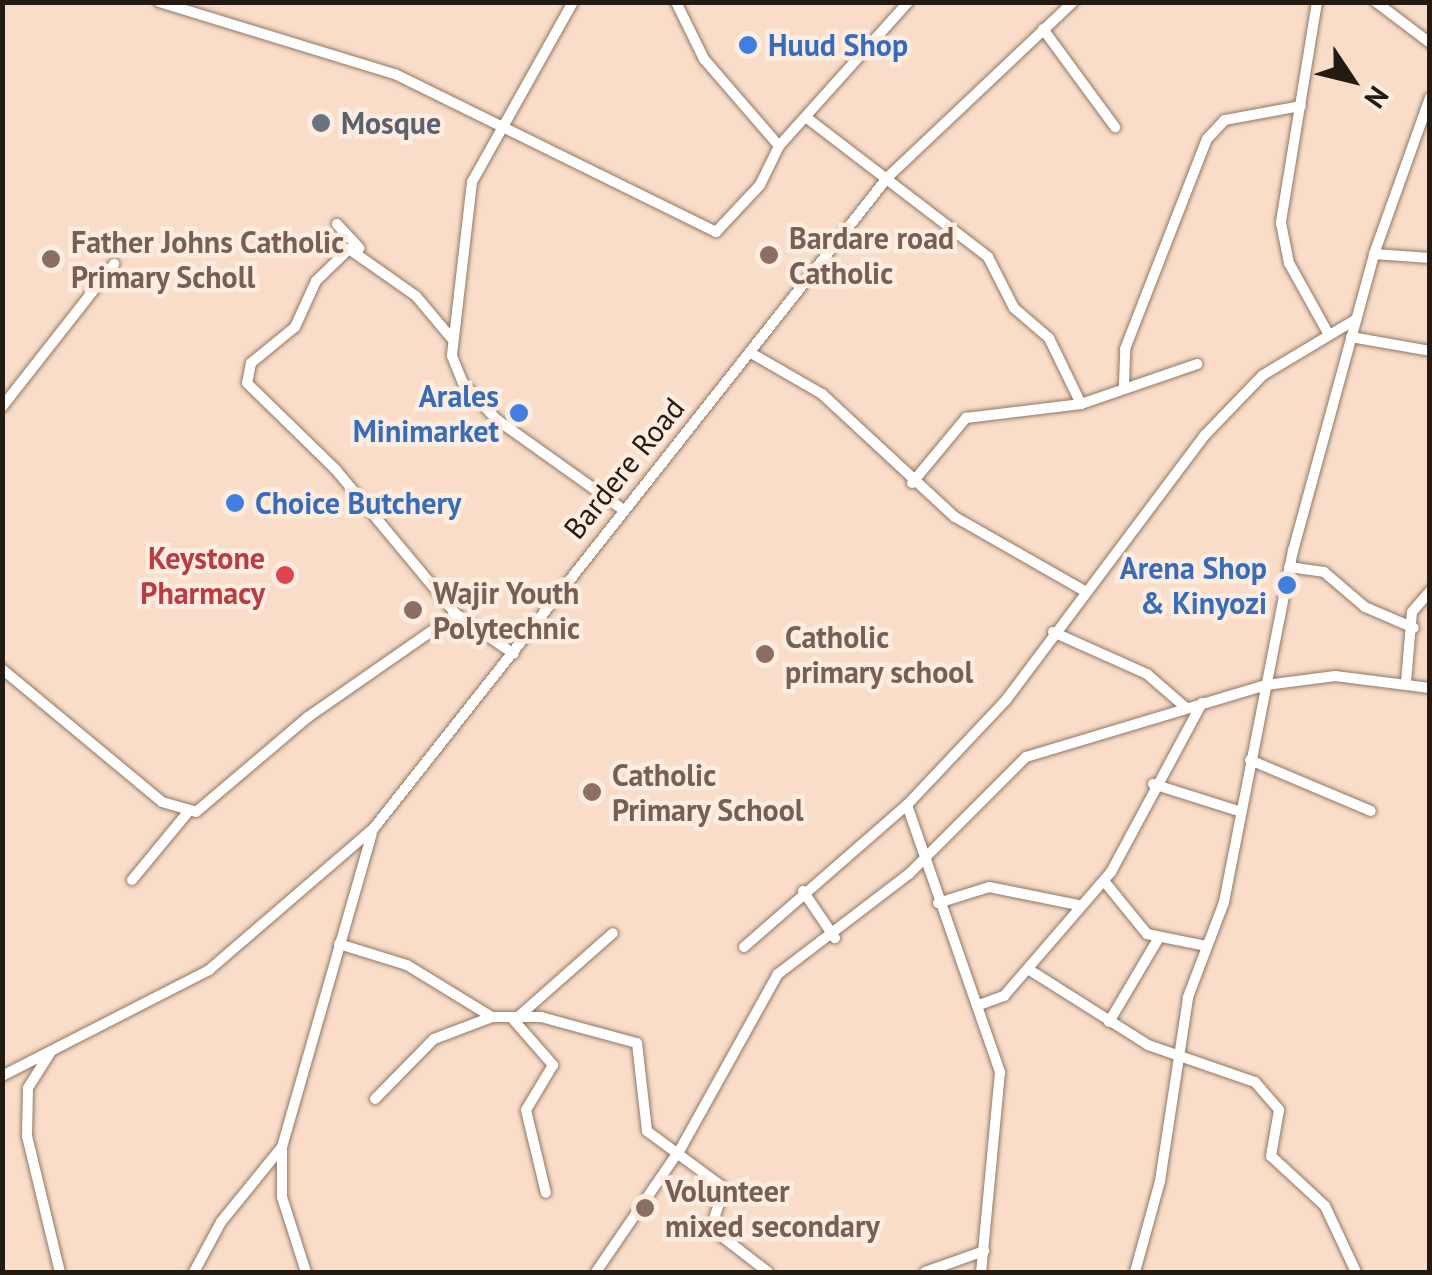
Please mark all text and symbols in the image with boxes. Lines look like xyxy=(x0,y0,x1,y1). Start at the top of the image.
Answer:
place label: Huud Shop xyxy=(768,27,908,63)
north arrow xyxy=(1302,30,1402,130)
marker: Huud Shop xyxy=(737,34,759,56)
text: N xyxy=(1357,79,1397,116)
place label: Mosque xyxy=(341,105,441,141)
marker: Mosque xyxy=(310,112,332,134)
place label: Bardare road Catholic xyxy=(789,220,954,290)
place label: Father Johns Catholic Primary Scholl xyxy=(71,224,345,294)
marker: Bardare road Catholic xyxy=(758,244,780,266)
marker: Father Johns Catholic Primary Scholl xyxy=(40,248,62,270)
place label: Arales Minimarket xyxy=(353,378,499,448)
street label: Bardere Road xyxy=(556,390,692,546)
marker: Arales Minimarket xyxy=(508,402,530,424)
place label: Choice Butchery xyxy=(255,485,461,521)
marker: Choice Butchery xyxy=(224,492,246,514)
place label: Keystone Pharmacy xyxy=(140,540,265,610)
place label: Arena Shop & Kinyozi xyxy=(1120,550,1267,620)
marker: Keystone Pharmacy xyxy=(274,564,296,586)
marker: Arena Shop & Kinyozi xyxy=(1276,574,1298,596)
place label: Wajir Youth Polytechnic xyxy=(433,575,580,646)
marker: Wajir Youth Polytechnic xyxy=(402,599,424,621)
place label: Catholic primary school xyxy=(785,619,974,690)
marker: Catholic primary school xyxy=(754,643,776,665)
place label: Catholic Primary School xyxy=(612,757,805,828)
marker: Catholic Primary School xyxy=(581,781,603,803)
place label: Volunteer mixed secondary xyxy=(665,1173,880,1244)
marker: Volunteer mixed secondary xyxy=(634,1197,656,1219)

